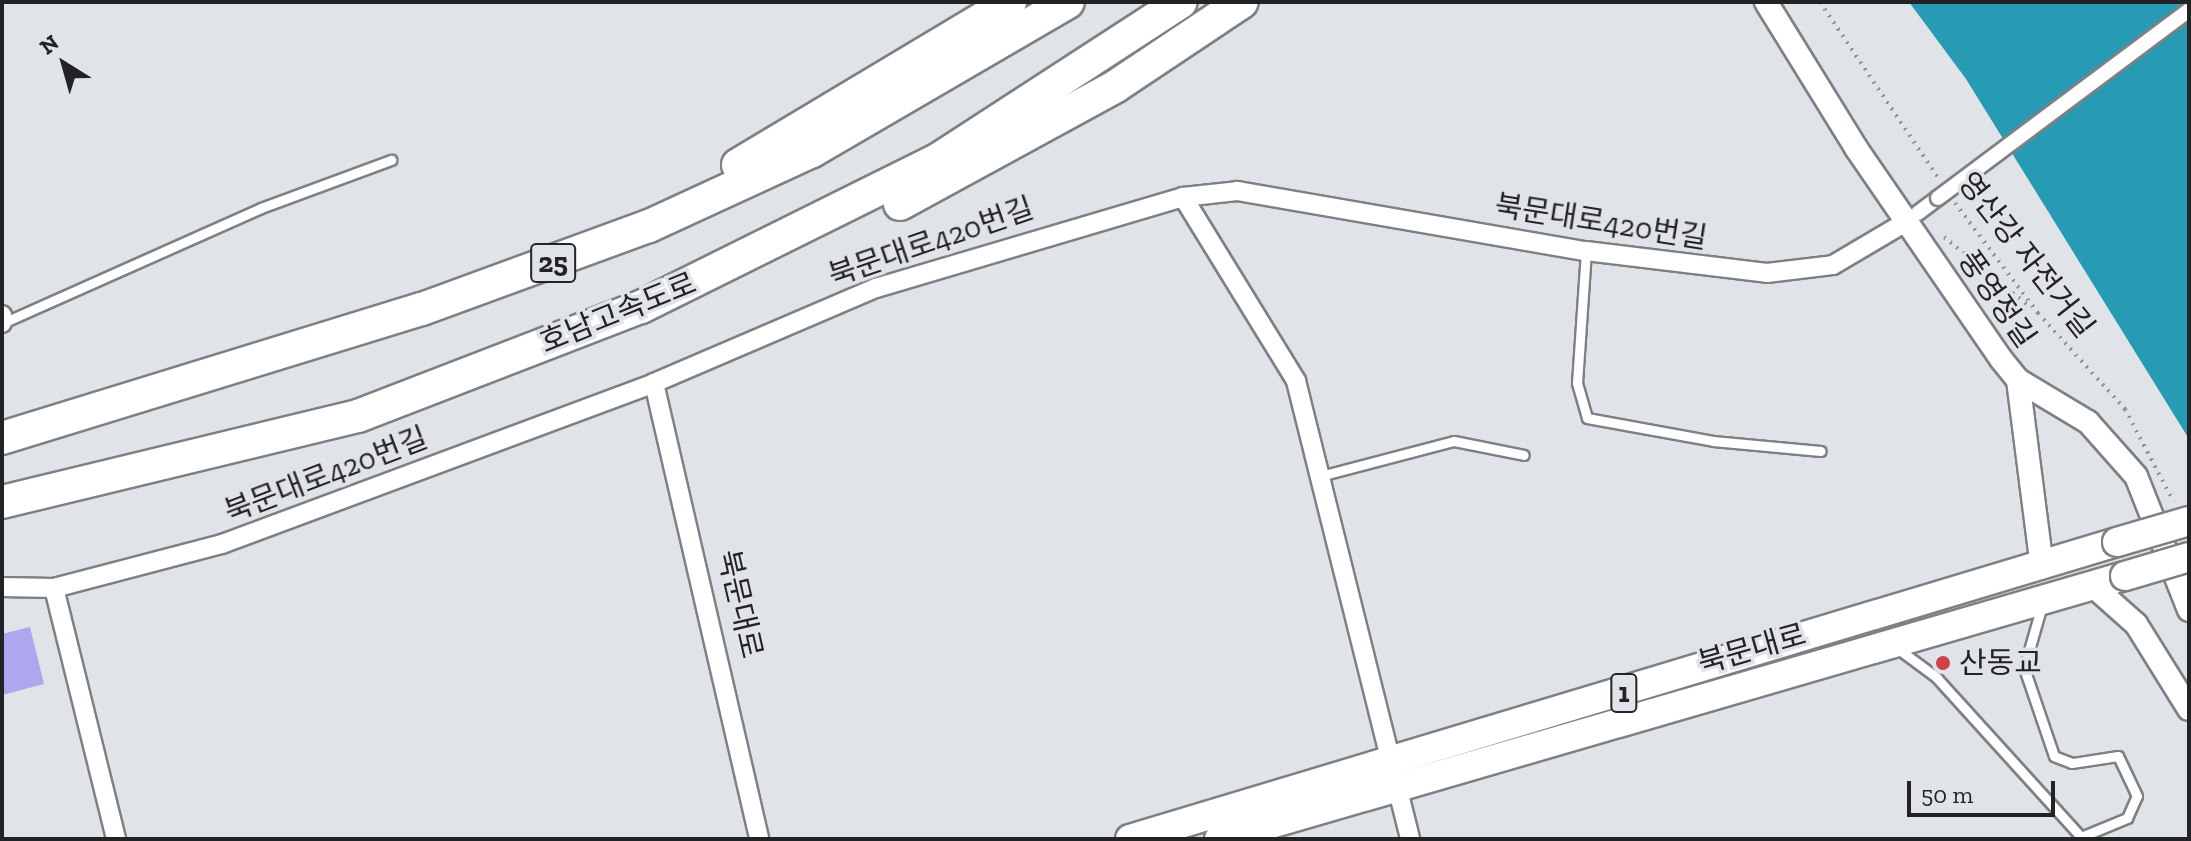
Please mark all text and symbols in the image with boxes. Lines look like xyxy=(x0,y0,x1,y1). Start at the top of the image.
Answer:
north arrow xyxy=(24,24,104,104)
text: N xyxy=(34,29,64,60)
street label: 영산강 자전거길 xyxy=(1950,165,2102,345)
street label: 북문대로420번길 xyxy=(1492,187,1710,257)
street label: 북문대로420번길 xyxy=(824,190,1038,294)
road number: 25 xyxy=(529,239,577,287)
street label: 풍영정길 xyxy=(1951,243,2043,355)
street label: 호남고속도로 xyxy=(534,265,702,361)
street label: 북문대로420번길 xyxy=(219,420,433,530)
street label: 북문대로 xyxy=(710,546,770,662)
street label: 북문대로 xyxy=(1694,616,1810,682)
place label: 산동교 xyxy=(1959,645,2042,681)
marker: 산동교 xyxy=(1934,654,1952,672)
road number: 1 xyxy=(1610,669,1638,717)
scale bar xyxy=(1911,765,2059,815)
text: 50 m xyxy=(1921,780,1973,809)

